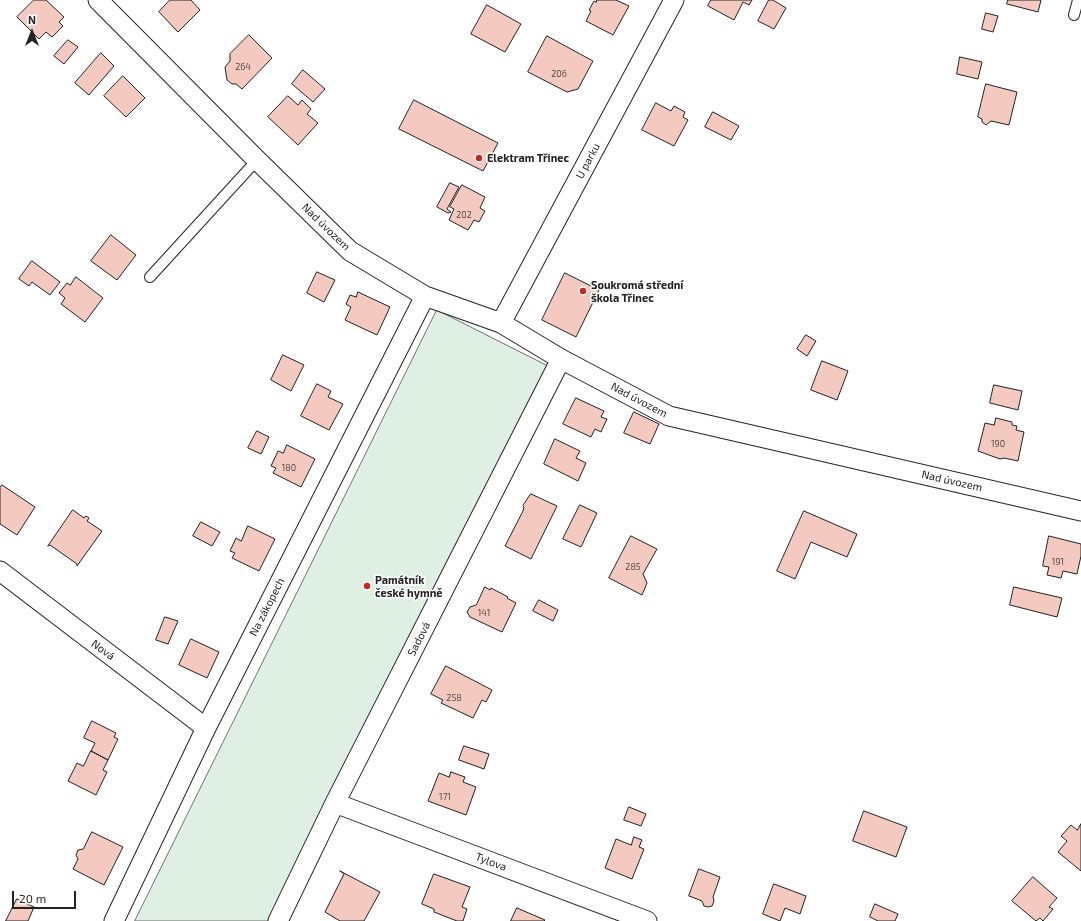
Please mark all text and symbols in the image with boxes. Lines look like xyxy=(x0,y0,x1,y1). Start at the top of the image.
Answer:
north arrow xyxy=(12,12,52,52)
text: N xyxy=(28,13,36,26)
house number: 264 xyxy=(235,62,251,72)
house number: 206 xyxy=(551,69,567,79)
street label: U parku xyxy=(573,141,603,181)
place label: Elektram Třinec xyxy=(487,151,569,165)
marker: Elektram Třinec xyxy=(474,153,484,163)
street label: Nad úvozem xyxy=(299,201,353,253)
house number: 202 xyxy=(456,210,472,220)
place label: Soukromá střední škola Třinec xyxy=(591,278,683,304)
marker: Soukromá střední škola Třinec xyxy=(578,286,588,296)
street label: Nad úvozem xyxy=(609,380,669,420)
house number: 190 xyxy=(991,439,1005,449)
house number: 180 xyxy=(282,463,296,473)
street label: Nad úvozem xyxy=(920,468,984,494)
house number: 191 xyxy=(1052,557,1064,567)
house number: 285 xyxy=(625,562,641,572)
place label: Památník české hymně xyxy=(375,573,442,599)
street label: Na zákopech xyxy=(247,576,287,638)
marker: Památník české hymně xyxy=(362,581,372,591)
house number: 141 xyxy=(478,608,490,618)
street label: Sadová xyxy=(405,620,433,658)
street label: Nová xyxy=(89,637,117,663)
house number: 258 xyxy=(446,693,462,703)
house number: 171 xyxy=(439,792,451,802)
street label: Tylova xyxy=(473,850,509,874)
scale bar xyxy=(14,883,78,909)
text: 20 m xyxy=(19,891,46,905)

